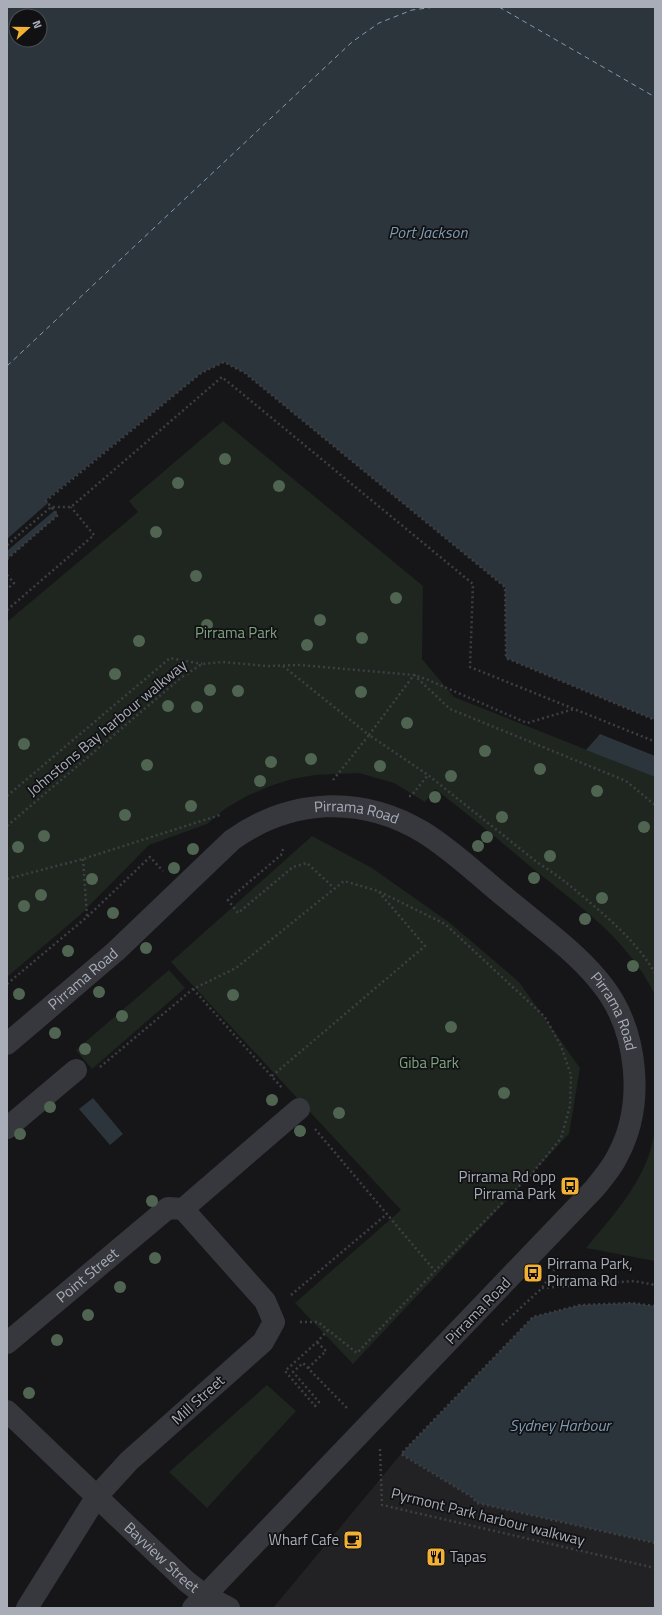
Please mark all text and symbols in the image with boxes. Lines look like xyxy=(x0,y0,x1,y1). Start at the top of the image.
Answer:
north arrow xyxy=(8,8,48,48)
text: N xyxy=(29,18,46,31)
water label: Port Jackson xyxy=(389,220,468,244)
park label: Pirrama Park xyxy=(195,621,277,644)
street label: Johnstons Bay harbour walkway xyxy=(22,654,192,802)
street label: Pirrama Road xyxy=(313,794,403,830)
street label: Pirrama Road xyxy=(43,942,123,1015)
street label: Pirrama Road xyxy=(585,966,643,1053)
park label: Giba Park xyxy=(399,1051,459,1074)
place label: Pirrama Rd opp Pirrama Park xyxy=(458,1165,556,1205)
bus stop icon: Pirrama Rd opp Pirrama Park xyxy=(559,1175,581,1197)
street label: Point Street xyxy=(51,1242,124,1308)
place label: Pirrama Park, Pirrama Rd xyxy=(547,1252,633,1292)
bus stop icon: Pirrama Park, Pirrama Rd xyxy=(522,1262,544,1284)
street label: Pirrama Road xyxy=(440,1272,516,1350)
street label: Mill Street xyxy=(166,1369,230,1430)
water label: Sydney Harbour xyxy=(510,1413,612,1437)
street label: Pyrmont Park harbour walkway xyxy=(389,1481,587,1552)
street label: Bayview Street xyxy=(119,1516,205,1599)
place label: Wharf Cafe xyxy=(269,1528,339,1551)
cafe icon: Wharf Cafe xyxy=(342,1529,364,1551)
place label: Tapas xyxy=(450,1545,486,1568)
restaurant icon: Tapas xyxy=(425,1546,447,1568)

